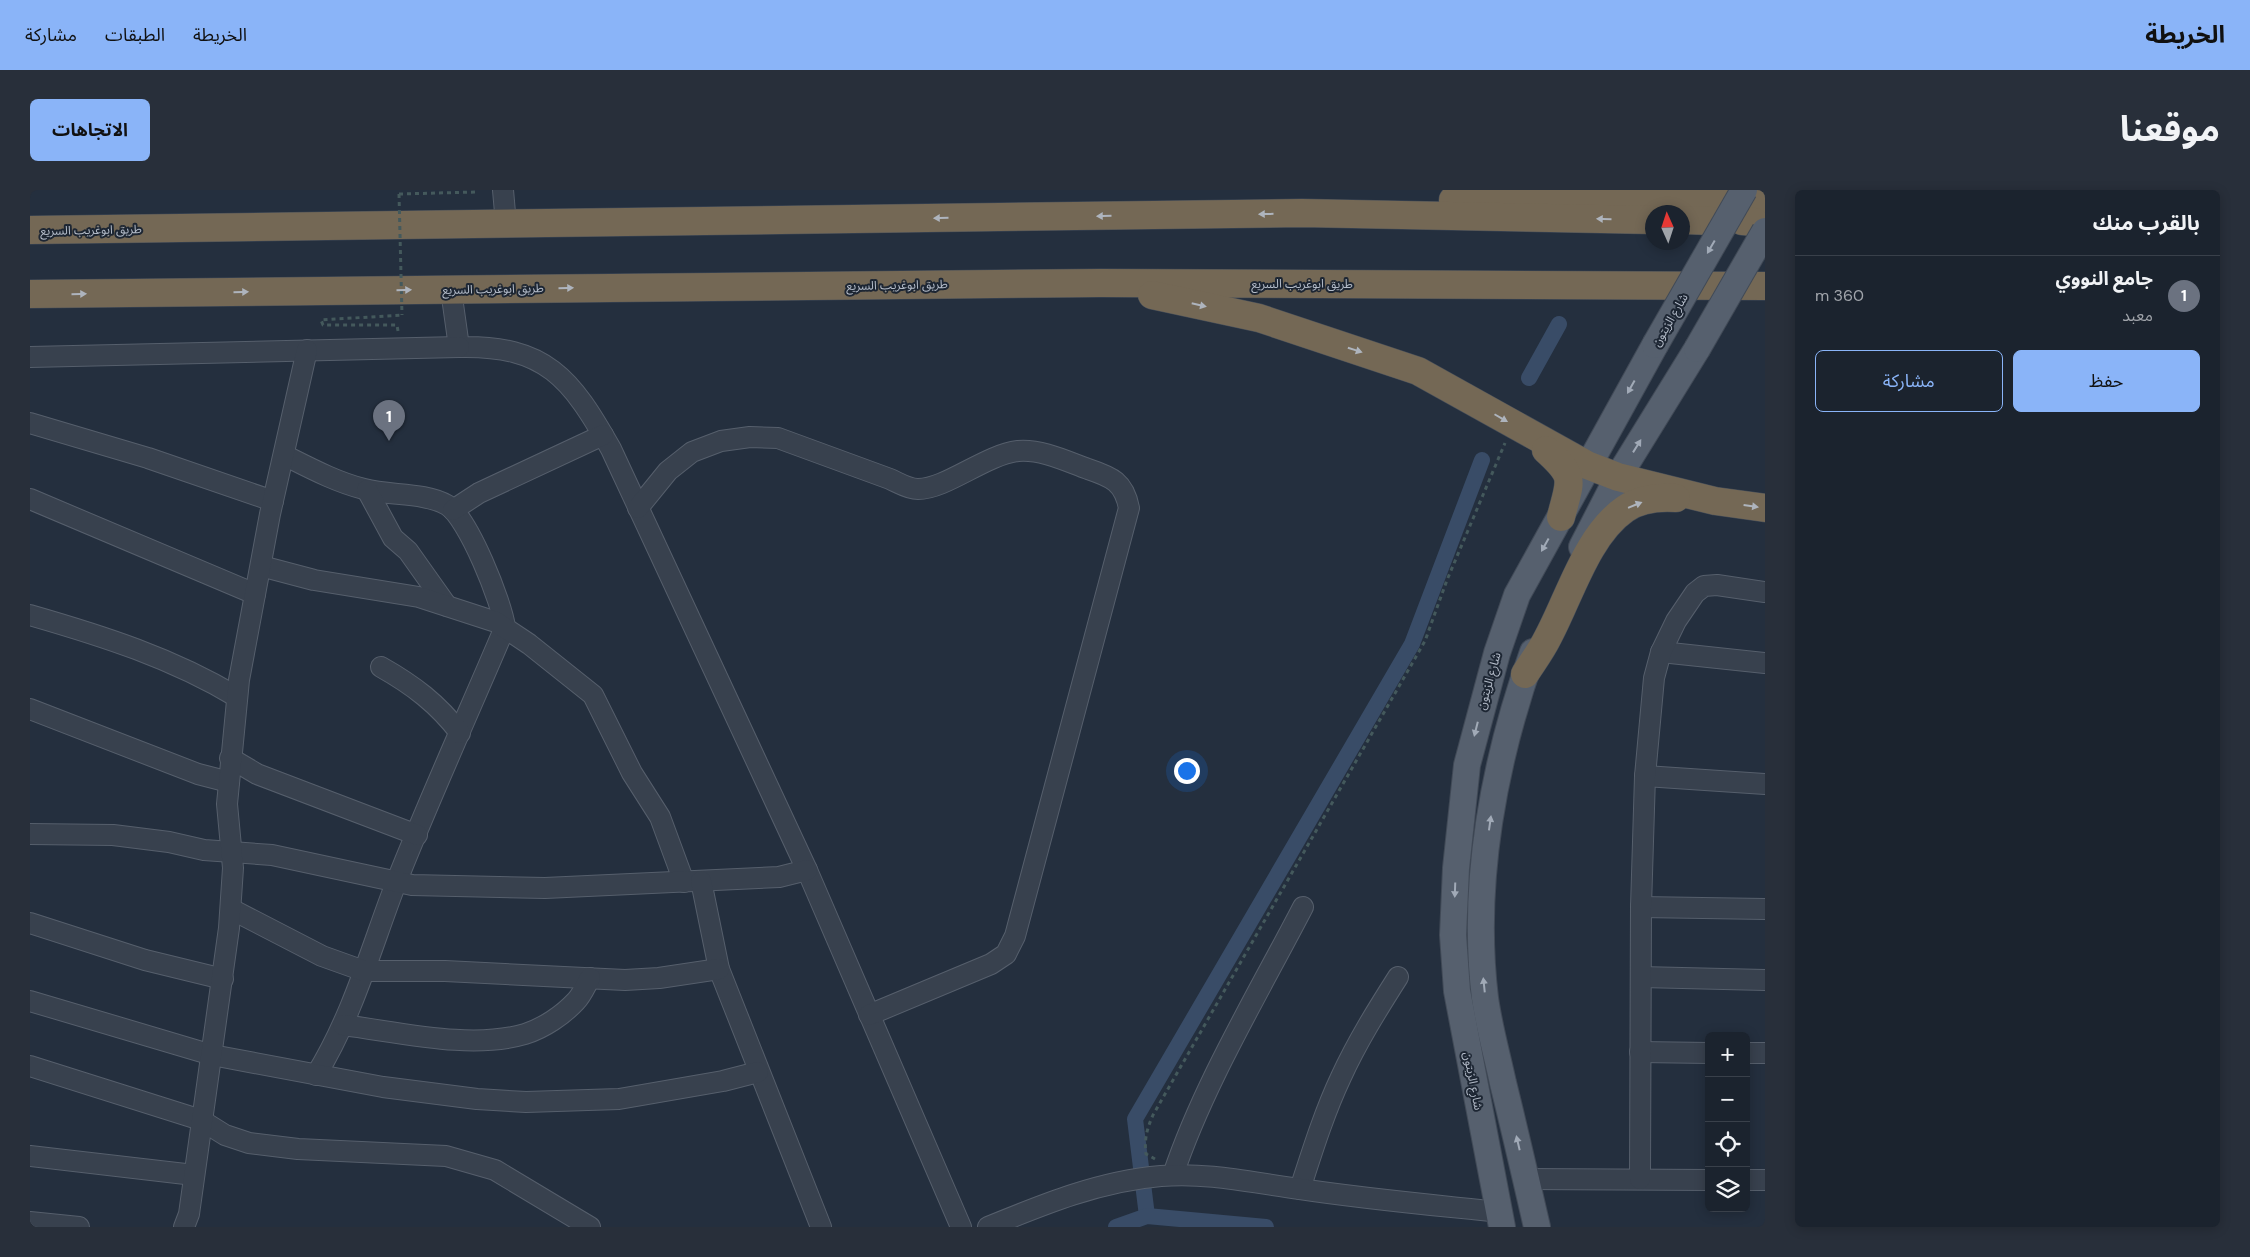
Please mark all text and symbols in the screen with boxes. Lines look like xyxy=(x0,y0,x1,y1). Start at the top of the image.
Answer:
text: الخريطة xyxy=(2145,19,2225,50)
text: مشاركة xyxy=(25,23,77,47)
text: الطبقات xyxy=(105,23,165,47)
text: الخريطة xyxy=(193,23,247,47)
button: الاتجاهات xyxy=(30,99,150,161)
text: موقعنا xyxy=(2120,106,2220,152)
north arrow xyxy=(1645,205,1690,250)
text: بالقرب منك xyxy=(2093,209,2200,237)
one-way arrow xyxy=(1258,210,1274,218)
one-way arrow xyxy=(1096,212,1112,220)
one-way arrow xyxy=(933,214,949,222)
one-way arrow xyxy=(1596,215,1612,223)
street label: طريق ابوغريب السريع xyxy=(40,221,142,240)
one-way arrow xyxy=(1707,240,1715,255)
text: جامع النووي xyxy=(2056,266,2153,291)
street label: طريق ابوغريب السريع xyxy=(846,276,948,295)
street label: طريق ابوغريب السريع xyxy=(1251,276,1353,293)
street label: طريق ابوغريب السريع xyxy=(442,280,544,299)
one-way arrow xyxy=(558,284,574,292)
text: 360 m xyxy=(1815,285,1864,306)
text: 1 xyxy=(2181,285,2187,306)
one-way arrow xyxy=(396,286,412,294)
one-way arrow xyxy=(233,288,249,296)
one-way arrow xyxy=(71,290,87,298)
street label: شارع الزيتون xyxy=(1648,290,1693,350)
one-way arrow xyxy=(1191,301,1206,309)
text: معبد xyxy=(2122,305,2153,326)
one-way arrow xyxy=(1347,347,1362,354)
button: مشاركة xyxy=(1815,350,2003,412)
button: حفظ xyxy=(2013,350,2200,412)
one-way arrow xyxy=(1627,381,1636,394)
pin: 1 xyxy=(373,400,405,441)
one-way arrow xyxy=(1494,414,1508,423)
one-way arrow xyxy=(1633,440,1642,453)
one-way arrow xyxy=(1628,500,1642,508)
one-way arrow xyxy=(1743,502,1759,510)
one-way arrow xyxy=(1541,538,1549,553)
street label: شارع الزيتون xyxy=(1473,650,1506,712)
one-way arrow xyxy=(1472,722,1480,737)
your location xyxy=(1174,758,1200,784)
one-way arrow xyxy=(1486,814,1494,830)
one-way arrow xyxy=(1451,882,1459,898)
one-way arrow xyxy=(1480,976,1488,992)
map controls xyxy=(1705,1032,1750,1212)
button: + xyxy=(1705,1032,1750,1077)
street label: شارع الزيتون xyxy=(1459,1051,1486,1112)
button: − xyxy=(1705,1077,1750,1122)
button: locate xyxy=(1705,1122,1750,1167)
one-way arrow xyxy=(1514,1136,1522,1151)
button: layers xyxy=(1705,1167,1750,1212)

